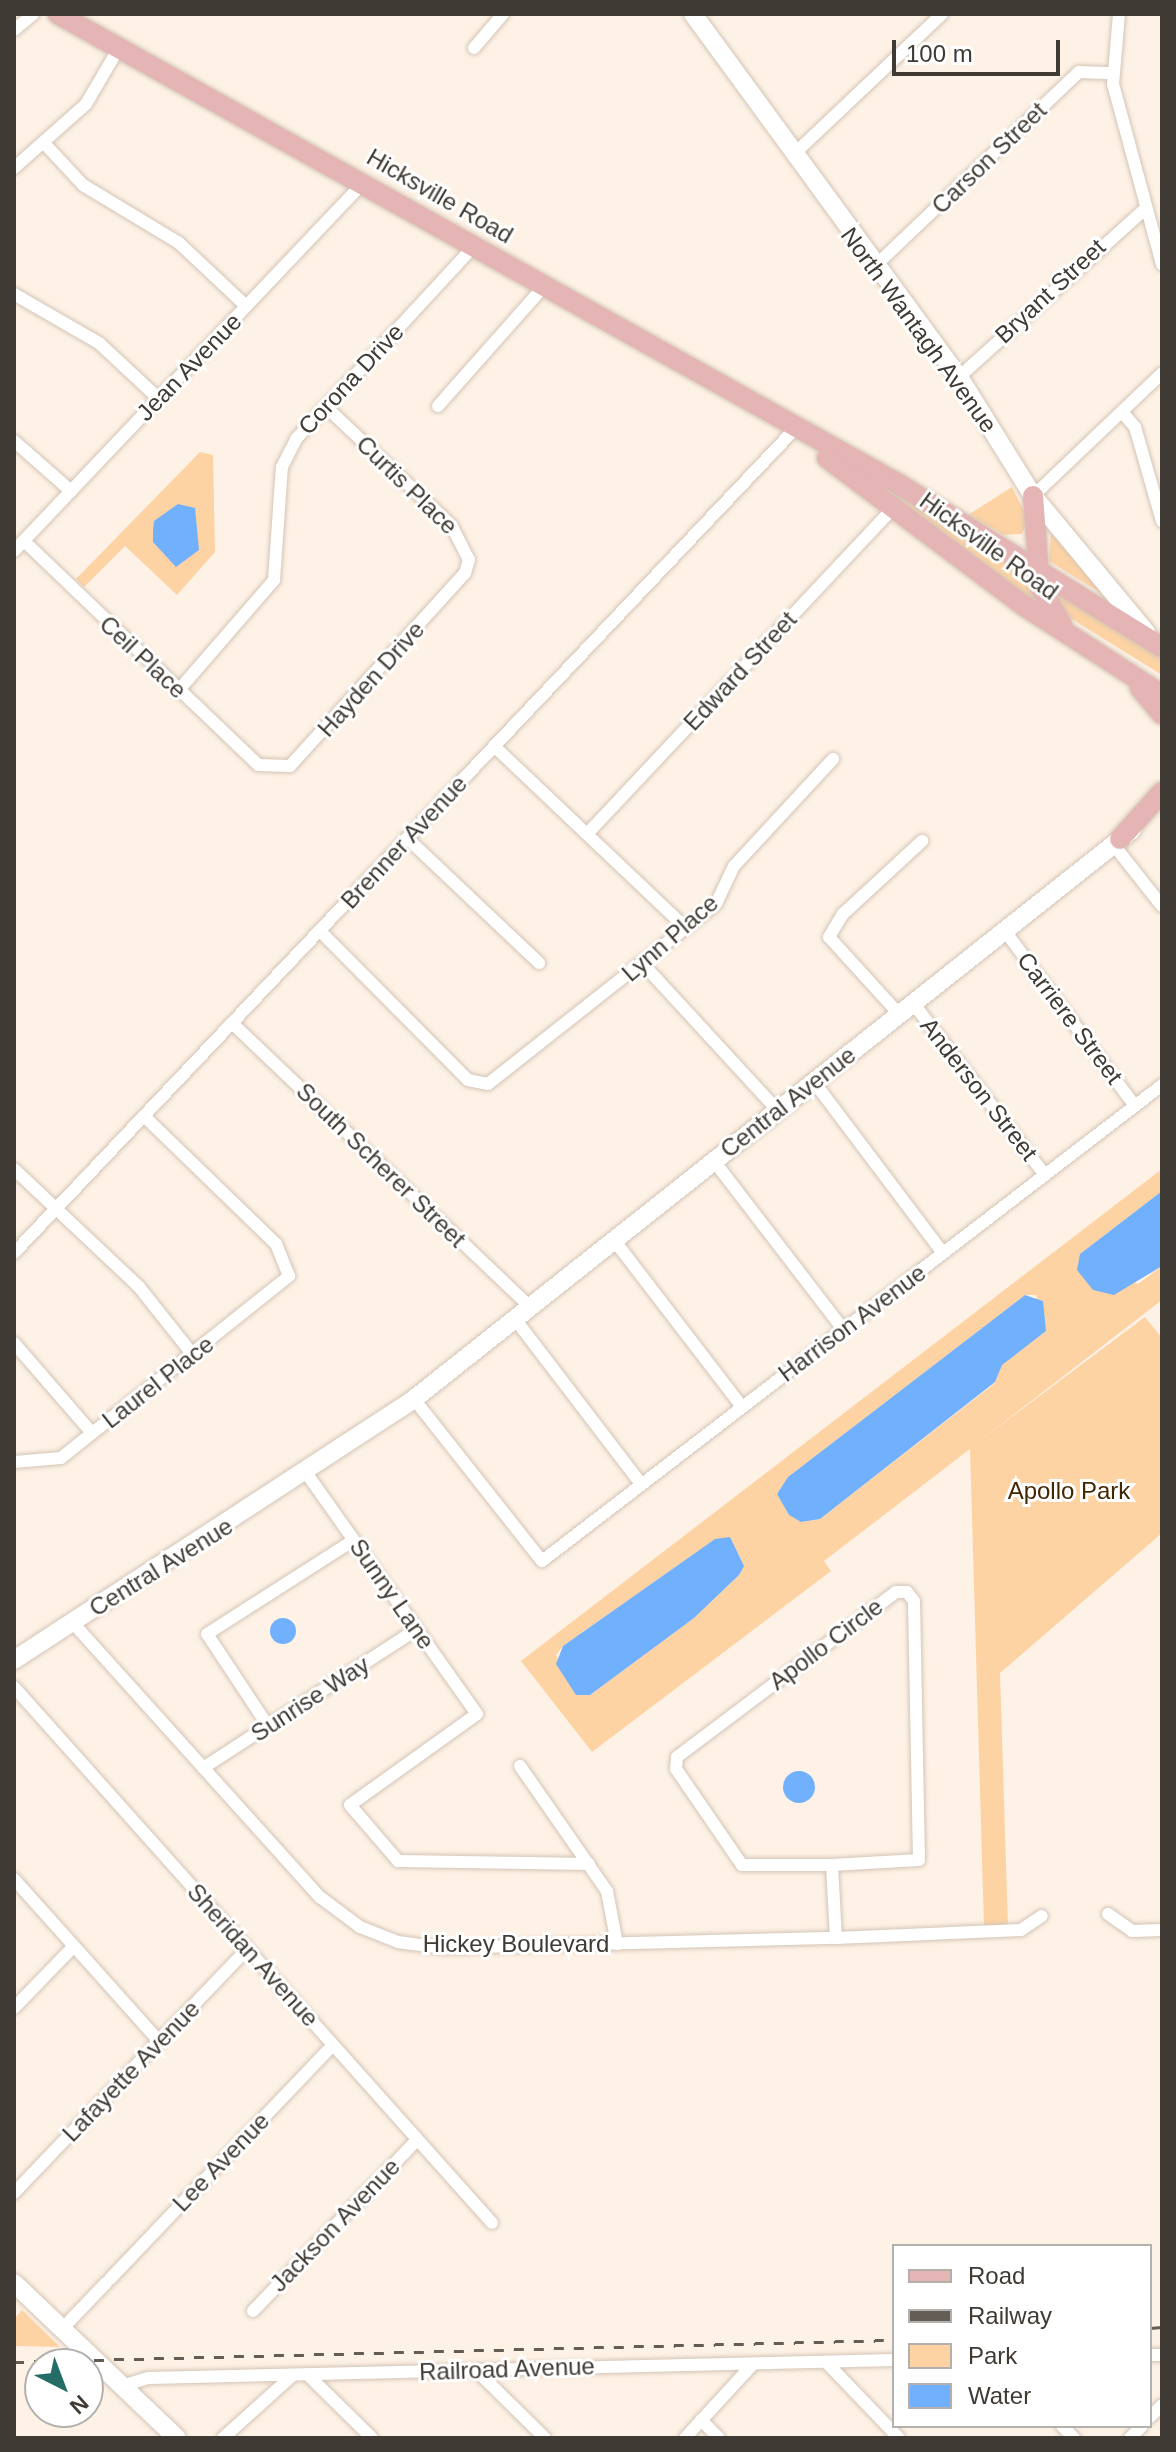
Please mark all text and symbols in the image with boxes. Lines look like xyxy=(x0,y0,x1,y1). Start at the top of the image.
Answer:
scale bar xyxy=(896,24,1064,74)
text: 100 m xyxy=(906,40,973,67)
street label: Carson Street xyxy=(926,96,1052,220)
street label: Hicksville Road xyxy=(362,143,518,249)
street label: North Wantagh Avenue xyxy=(834,221,1004,439)
street label: Bryant Street xyxy=(989,233,1111,349)
street label: Jean Avenue xyxy=(130,307,248,427)
street label: Corona Drive xyxy=(292,317,410,441)
street label: Curtis Place xyxy=(350,430,464,540)
street label: Hicksville Road xyxy=(914,486,1064,606)
street label: Edward Street xyxy=(678,606,802,736)
street label: Ceil Place xyxy=(94,610,192,704)
street label: Hayden Drive xyxy=(312,615,430,743)
street label: Brenner Avenue xyxy=(334,769,474,915)
street label: Lynn Place xyxy=(616,888,724,988)
street label: Carriere Street xyxy=(1011,946,1129,1090)
street label: Anderson Street xyxy=(914,1012,1044,1166)
street label: Central Avenue xyxy=(714,1040,862,1164)
street label: South Scherer Street xyxy=(290,1077,472,1253)
street label: Harrison Avenue xyxy=(772,1258,932,1388)
street label: Laurel Place xyxy=(97,1330,219,1434)
park label: Apollo Park xyxy=(1008,1477,1130,1505)
street label: Central Avenue xyxy=(83,1511,239,1623)
street label: Sunny Lane xyxy=(343,1533,441,1655)
street label: Apollo Circle xyxy=(764,1592,888,1696)
street label: Sunrise Way xyxy=(245,1650,375,1748)
street label: Sheridan Avenue xyxy=(181,1877,325,2033)
street label: Hickey Boulevard xyxy=(423,1930,609,1958)
street label: Lafayette Avenue xyxy=(56,1994,206,2148)
street label: Lee Avenue xyxy=(166,2106,276,2218)
street label: Jackson Avenue xyxy=(264,2152,406,2298)
legend xyxy=(892,2244,1152,2428)
text: Road xyxy=(968,2262,1025,2289)
text: Railway xyxy=(968,2302,1052,2329)
text: Park xyxy=(968,2342,1017,2369)
north arrow xyxy=(24,2348,104,2428)
street label: Railroad Avenue xyxy=(418,2352,596,2386)
text: Water xyxy=(968,2382,1031,2409)
text: N xyxy=(65,2390,93,2419)

